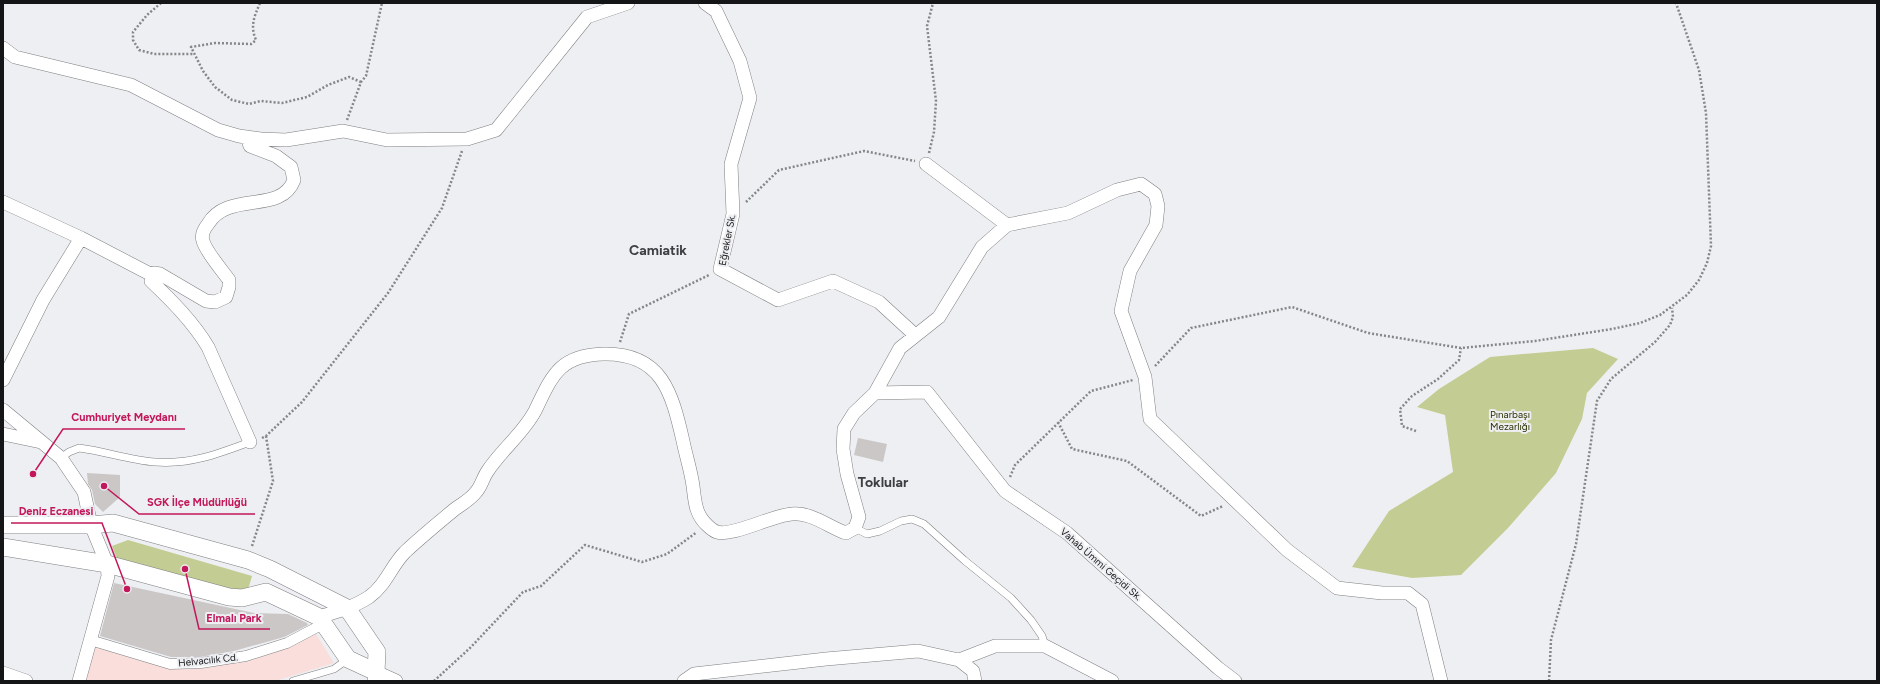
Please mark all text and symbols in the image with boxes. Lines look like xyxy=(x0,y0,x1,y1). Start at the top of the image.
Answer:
street label: Eğrekler Sk. xyxy=(716,213,738,267)
district label: Camiatik xyxy=(629,242,687,259)
callout: Cumhuriyet Meydanı xyxy=(63,406,185,429)
park label: Pınarbaşı Mezarlığı xyxy=(1490,408,1530,433)
text: Cumhuriyet Meydanı xyxy=(71,411,177,424)
district label: Toklular xyxy=(858,474,909,491)
callout: SGK İlçe Müdürlüğü xyxy=(139,491,255,514)
text: SGK İlçe Müdürlüğü xyxy=(147,495,247,509)
callout: Deniz Eczanesi xyxy=(11,500,102,523)
text: Deniz Eczanesi xyxy=(19,505,93,518)
street label: Vahab Ümmi Geçidi Sk. xyxy=(1057,525,1145,603)
callout: Elmalı Park xyxy=(199,606,270,629)
text: Elmalı Park xyxy=(206,612,262,625)
street label: Helvacılık Cd. xyxy=(177,650,239,670)

